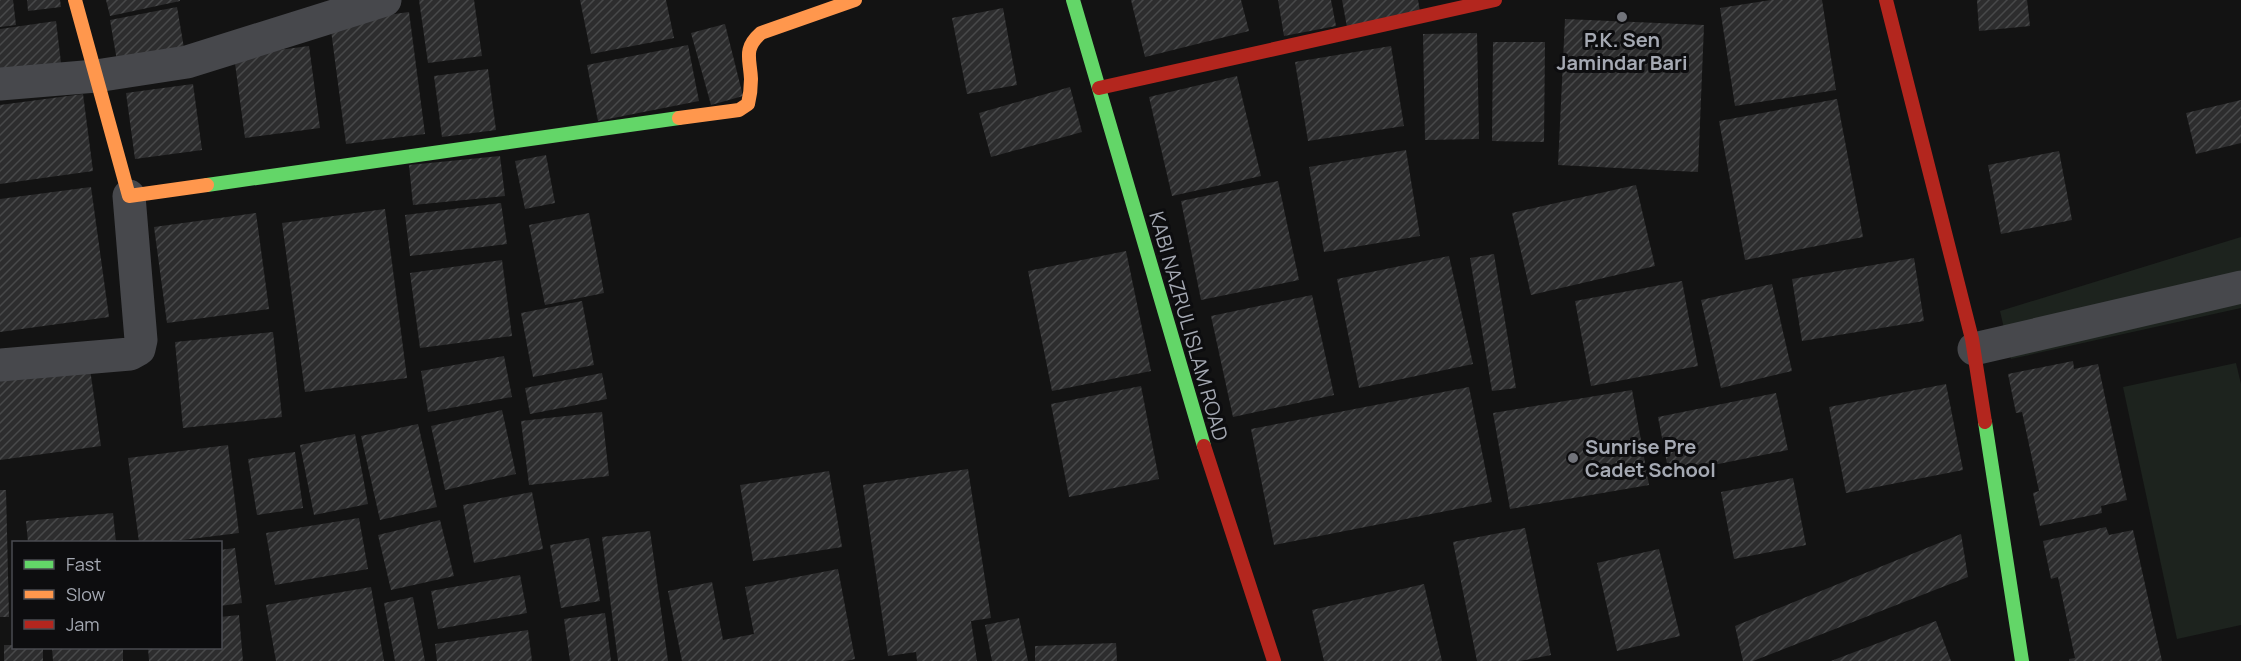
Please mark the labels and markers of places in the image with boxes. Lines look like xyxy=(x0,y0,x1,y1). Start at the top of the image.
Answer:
marker: P.K. Sen Jamindar Bari xyxy=(1615,10,1629,24)
place label: P.K. Sen Jamindar Bari xyxy=(1556,26,1688,76)
place label: Sunrise Pre Cadet School xyxy=(1585,433,1716,483)
marker: Sunrise Pre Cadet School xyxy=(1566,451,1580,465)

